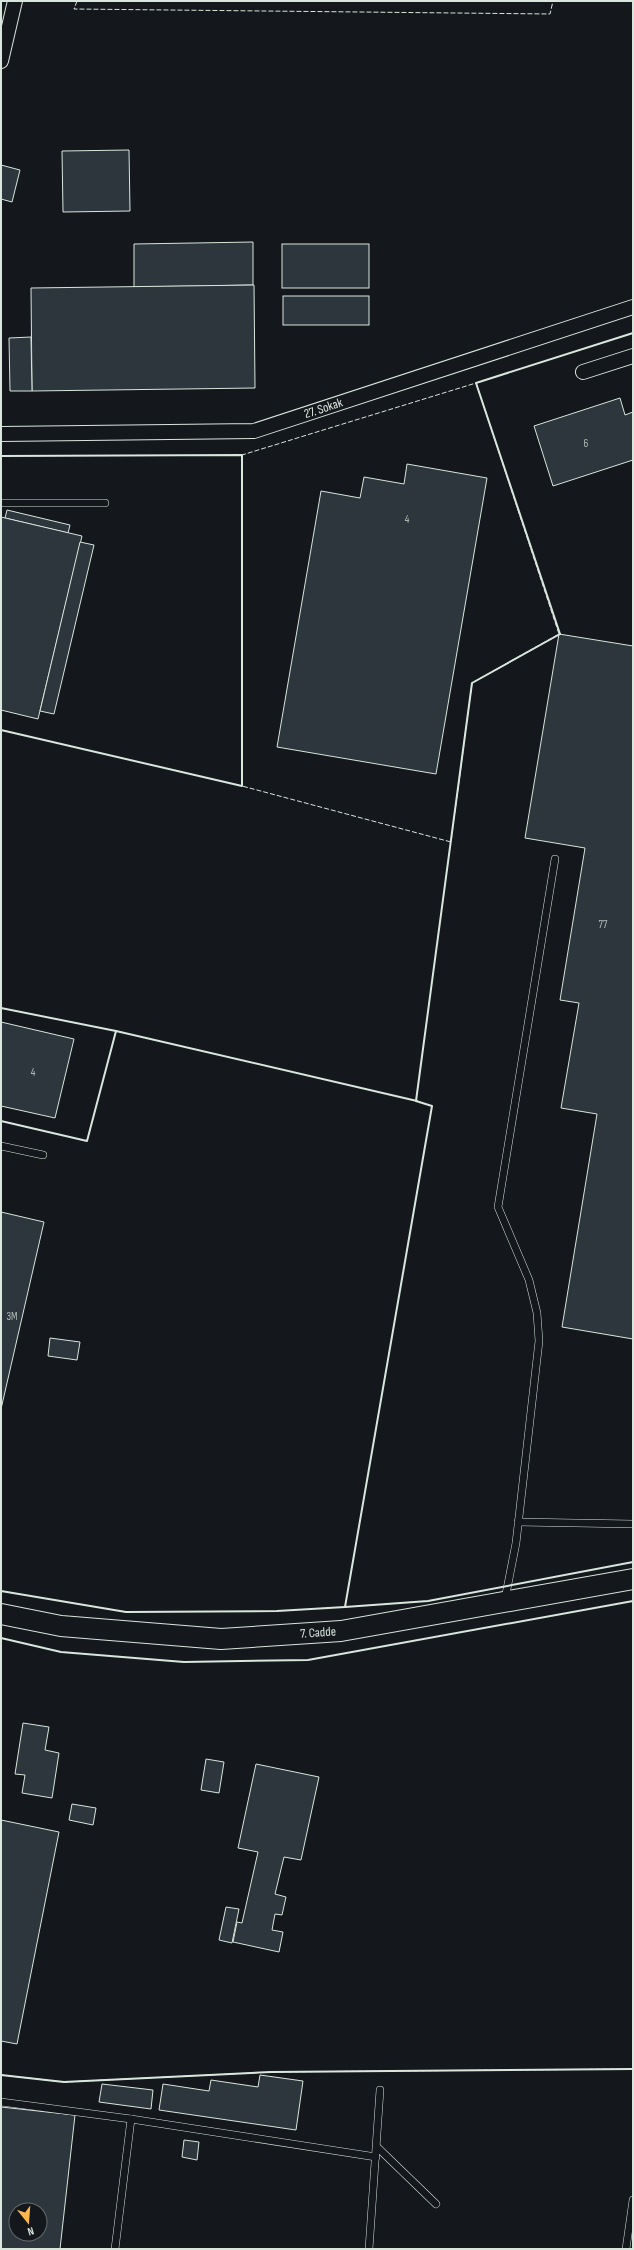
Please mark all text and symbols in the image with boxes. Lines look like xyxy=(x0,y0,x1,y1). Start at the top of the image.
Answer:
street label: 27. Sokak xyxy=(302,394,345,422)
house number: 6 xyxy=(584,437,589,450)
house number: 4 xyxy=(405,513,410,526)
house number: 77 xyxy=(599,918,608,931)
house number: 4 xyxy=(31,1066,36,1079)
house number: 3M xyxy=(6,1310,18,1323)
street label: 7. Cadde xyxy=(300,1623,336,1642)
north arrow xyxy=(8,2202,48,2242)
text: N xyxy=(26,2224,35,2238)

